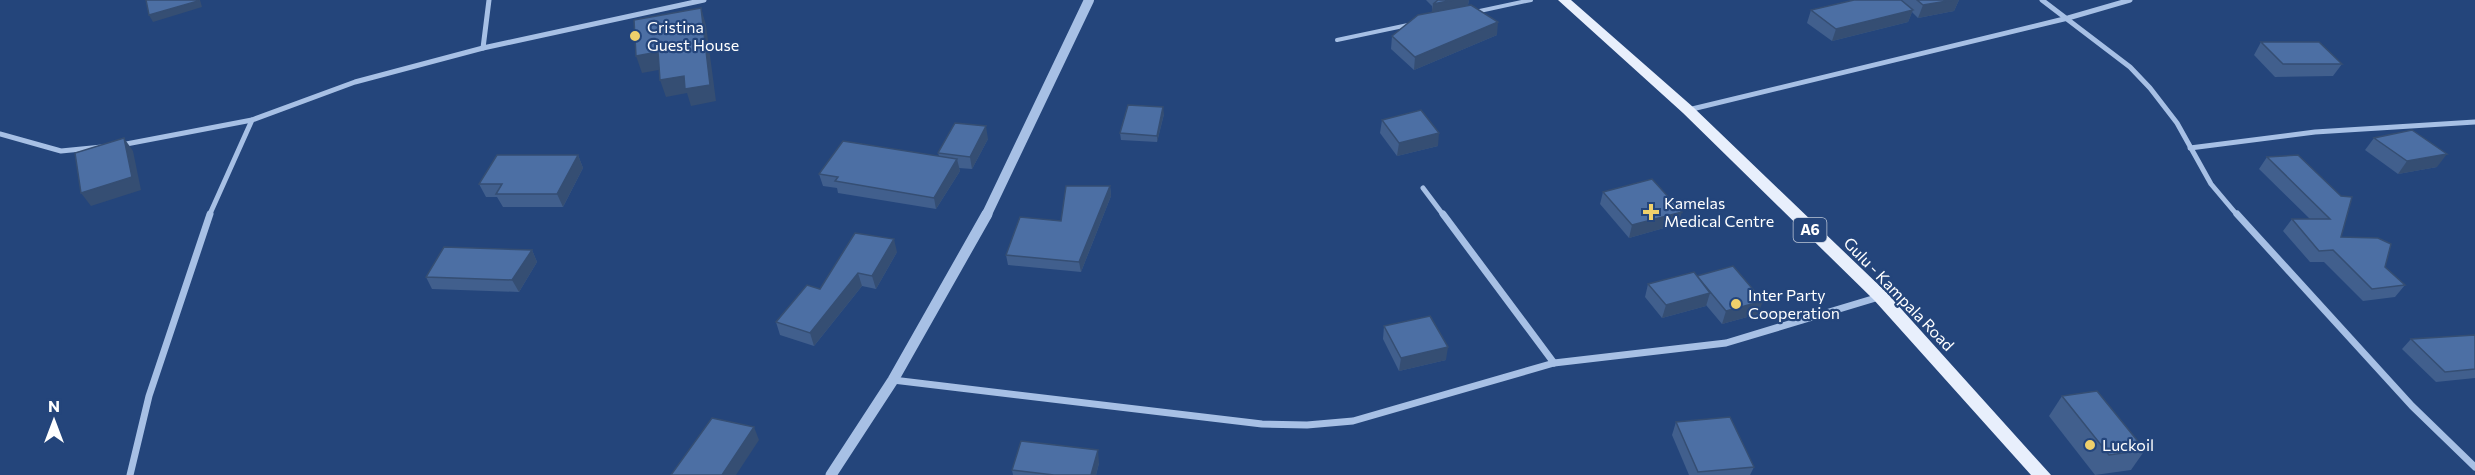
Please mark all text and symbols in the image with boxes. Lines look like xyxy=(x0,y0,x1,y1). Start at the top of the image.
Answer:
place label: Cristina Guest House xyxy=(647,17,739,54)
marker: Cristina Guest House xyxy=(628,29,642,43)
place label: Kamelas Medical Centre xyxy=(1664,193,1774,230)
marker: Kamelas Medical Centre xyxy=(1642,203,1660,221)
road number: A6 xyxy=(1794,218,1826,242)
street label: Gulu - Kampala Road xyxy=(1840,233,1958,354)
place label: Inter Party Cooperation xyxy=(1748,285,1840,322)
marker: Inter Party Cooperation xyxy=(1729,297,1743,311)
north arrow xyxy=(24,391,84,451)
text: N xyxy=(48,396,60,415)
place label: Luckoil xyxy=(2102,435,2154,454)
marker: Luckoil xyxy=(2083,438,2097,452)

